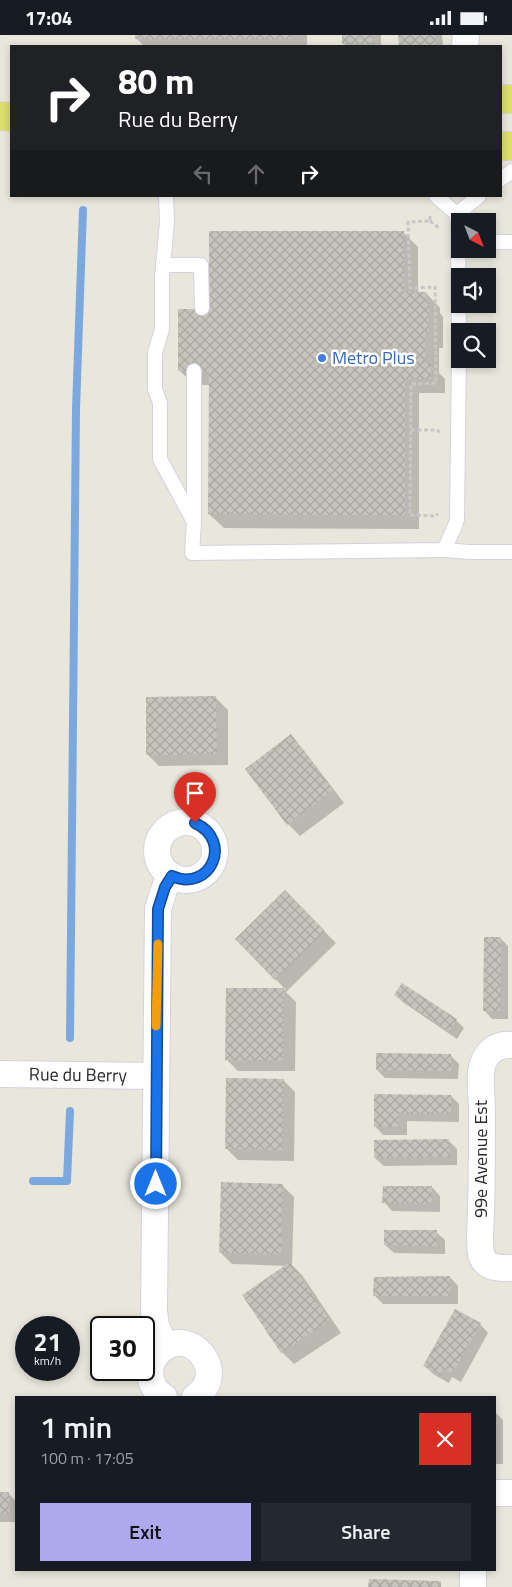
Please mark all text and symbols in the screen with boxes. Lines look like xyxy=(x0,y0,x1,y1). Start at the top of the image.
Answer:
text: 17:04 xyxy=(25,3,72,32)
text: 80 m xyxy=(118,54,194,108)
icon: right xyxy=(35,65,100,130)
text: Rue du Berry xyxy=(118,102,238,136)
icon: left xyxy=(189,160,217,188)
icon: ahead xyxy=(242,160,270,188)
icon: right xyxy=(295,160,323,188)
north arrow xyxy=(451,213,496,257)
map controls xyxy=(451,213,496,368)
button: sound xyxy=(451,268,496,313)
button: search xyxy=(451,323,496,368)
place label: Metro Plus xyxy=(332,344,415,371)
marker: Metro Plus xyxy=(316,352,328,364)
pin xyxy=(174,772,216,823)
icon: arrive xyxy=(181,779,209,807)
street label: Rue du Berry xyxy=(29,1060,128,1089)
street label: 99e Avenue Est xyxy=(467,1099,494,1218)
position arrow xyxy=(129,1157,181,1209)
speed limit sign: 30 xyxy=(90,1316,155,1381)
text: 21 xyxy=(33,1323,62,1361)
text: km/h xyxy=(34,1351,61,1370)
text: 1 min xyxy=(40,1404,112,1450)
button: close xyxy=(419,1413,471,1465)
text: 100 m · 17:05 xyxy=(40,1446,134,1470)
button: Exit xyxy=(40,1503,251,1561)
button: Share xyxy=(261,1503,471,1561)

